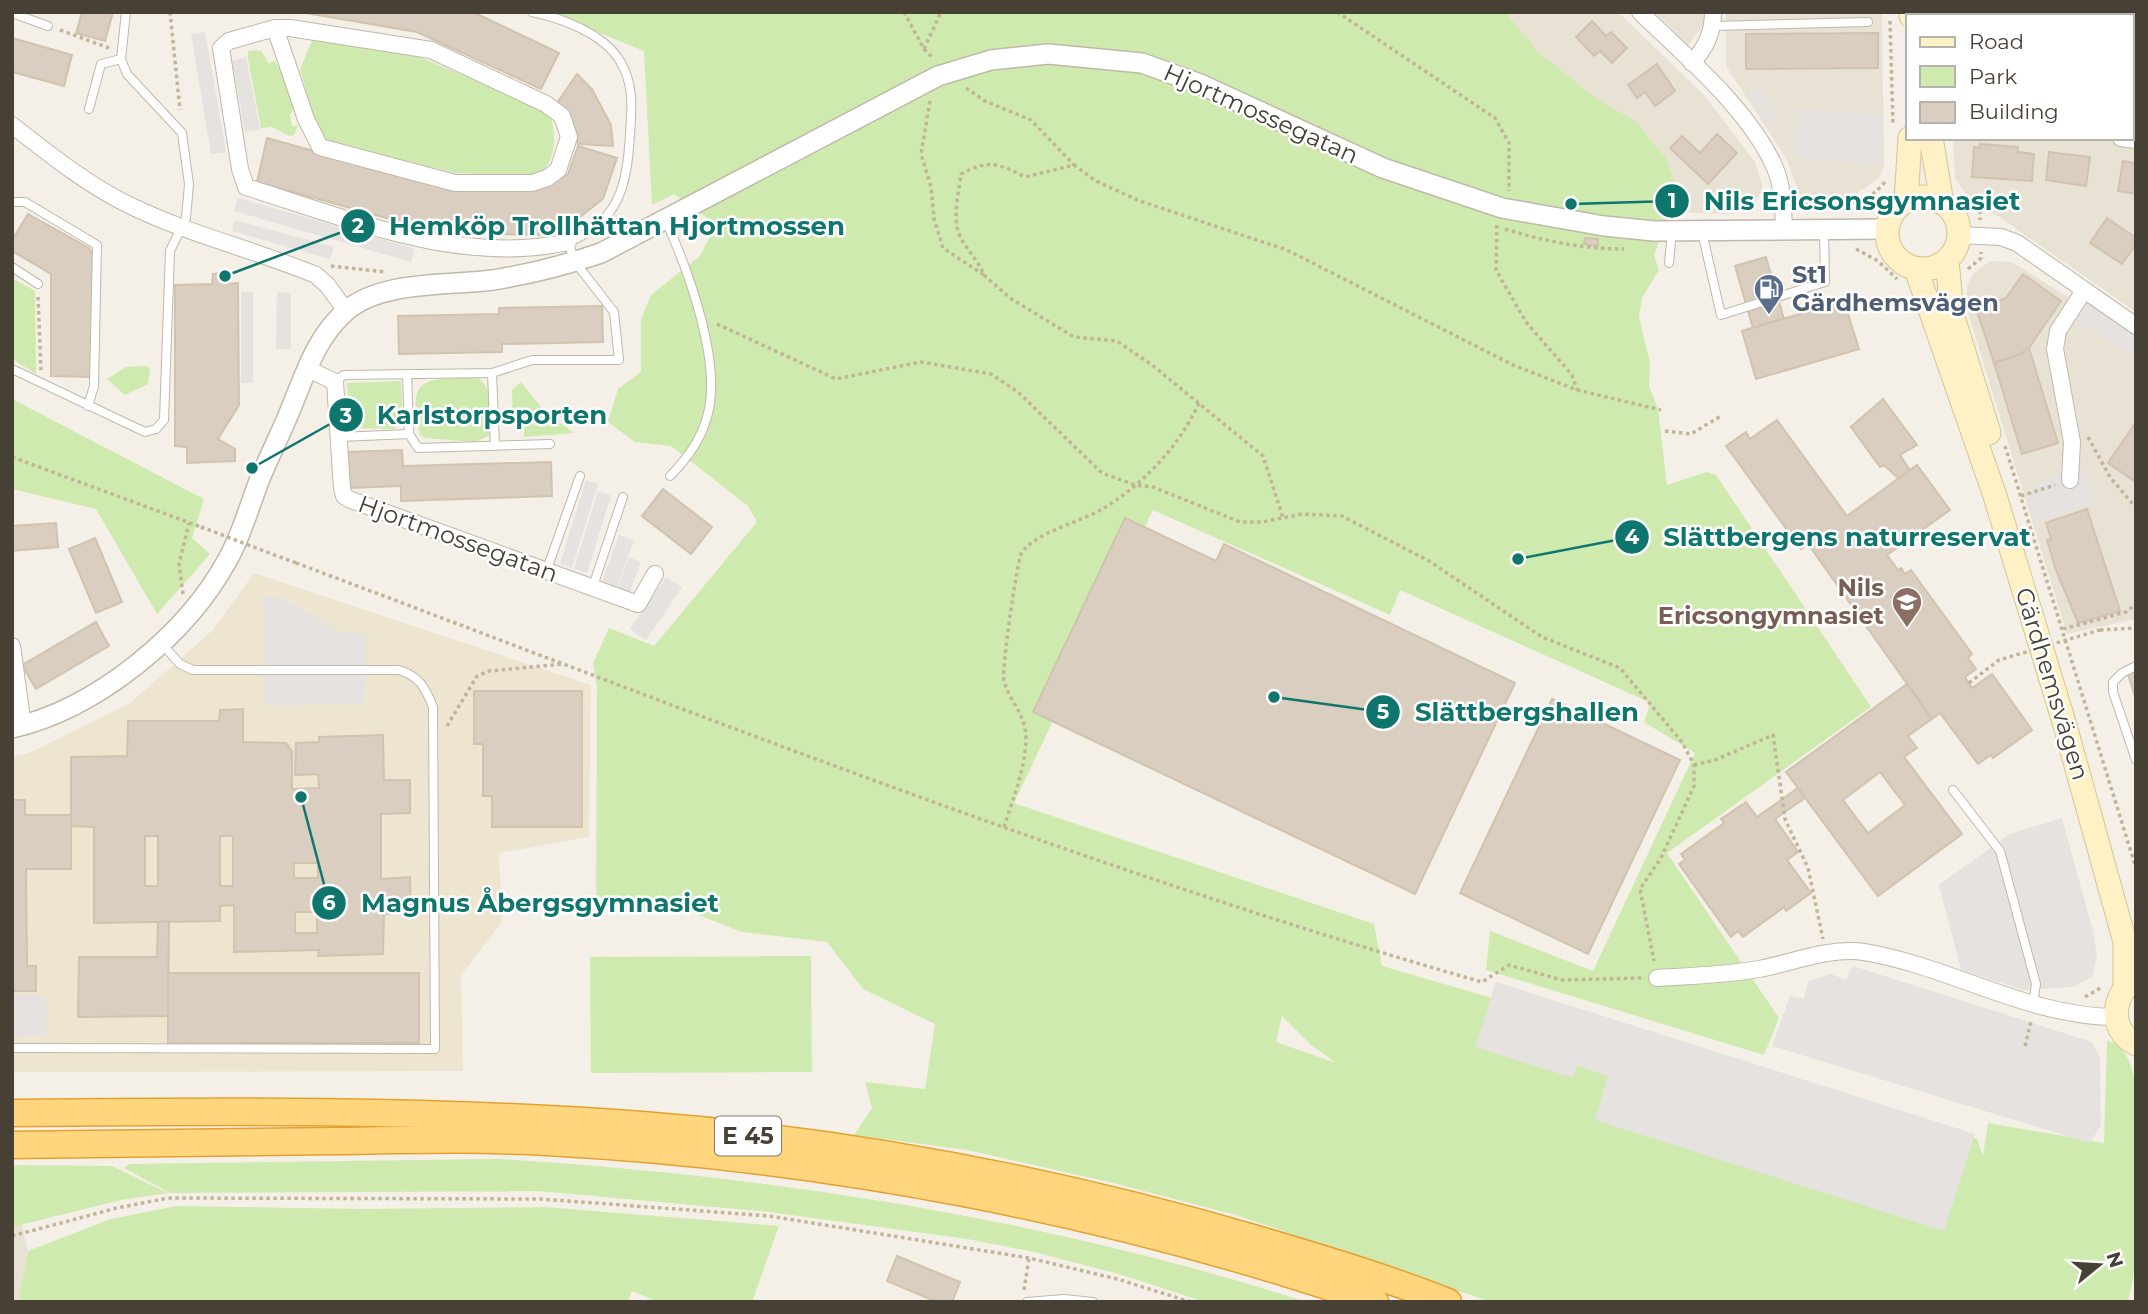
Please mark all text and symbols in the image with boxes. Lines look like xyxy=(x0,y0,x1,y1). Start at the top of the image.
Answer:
legend xyxy=(1906,14,2134,140)
text: Road xyxy=(1969,29,2024,54)
street label: Hjortmossegatan xyxy=(1159,58,1363,170)
text: Park xyxy=(1969,64,2017,89)
text: Building xyxy=(1969,99,2059,124)
callout: Nils Ericsonsgymnasiet xyxy=(1654,177,2034,224)
text: Nils Ericsonsgymnasiet xyxy=(1704,185,2020,217)
text: 1 xyxy=(1668,188,1676,213)
callout: Hemköp Trollhättan Hjortmossen xyxy=(340,203,859,250)
text: Hemköp Trollhättan Hjortmossen xyxy=(389,210,845,242)
text: 2 xyxy=(352,213,364,238)
place label: St1 Gärdhemsvägen xyxy=(1792,260,1999,317)
fuel station icon: St1 Gärdhemsvägen xyxy=(1752,272,1786,316)
callout: Karlstorpsporten xyxy=(328,392,622,439)
text: Karlstorpsporten xyxy=(377,399,607,431)
text: 3 xyxy=(339,403,352,428)
street label: Hjortmossegatan xyxy=(355,489,562,588)
callout: Slättbergens naturreservat xyxy=(1614,513,2045,560)
text: Slättbergens naturreservat xyxy=(1663,521,2031,553)
text: 4 xyxy=(1625,524,1640,549)
place label: Nils Ericsongymnasiet xyxy=(1658,573,1885,630)
street label: Gärdhemsvägen xyxy=(2009,584,2096,784)
school or university icon: Nils Ericsongymnasiet xyxy=(1890,585,1924,629)
callout: Slättbergshallen xyxy=(1366,688,1653,735)
text: Slättbergshallen xyxy=(1415,696,1639,728)
text: 5 xyxy=(1377,699,1389,724)
callout: Magnus Åbergsgymnasiet xyxy=(312,880,733,927)
text: Magnus Åbergsgymnasiet xyxy=(361,887,719,919)
text: 6 xyxy=(322,890,336,915)
road number: E 45 xyxy=(715,1116,781,1156)
north arrow xyxy=(2064,1230,2134,1300)
text: N xyxy=(2101,1249,2128,1271)

